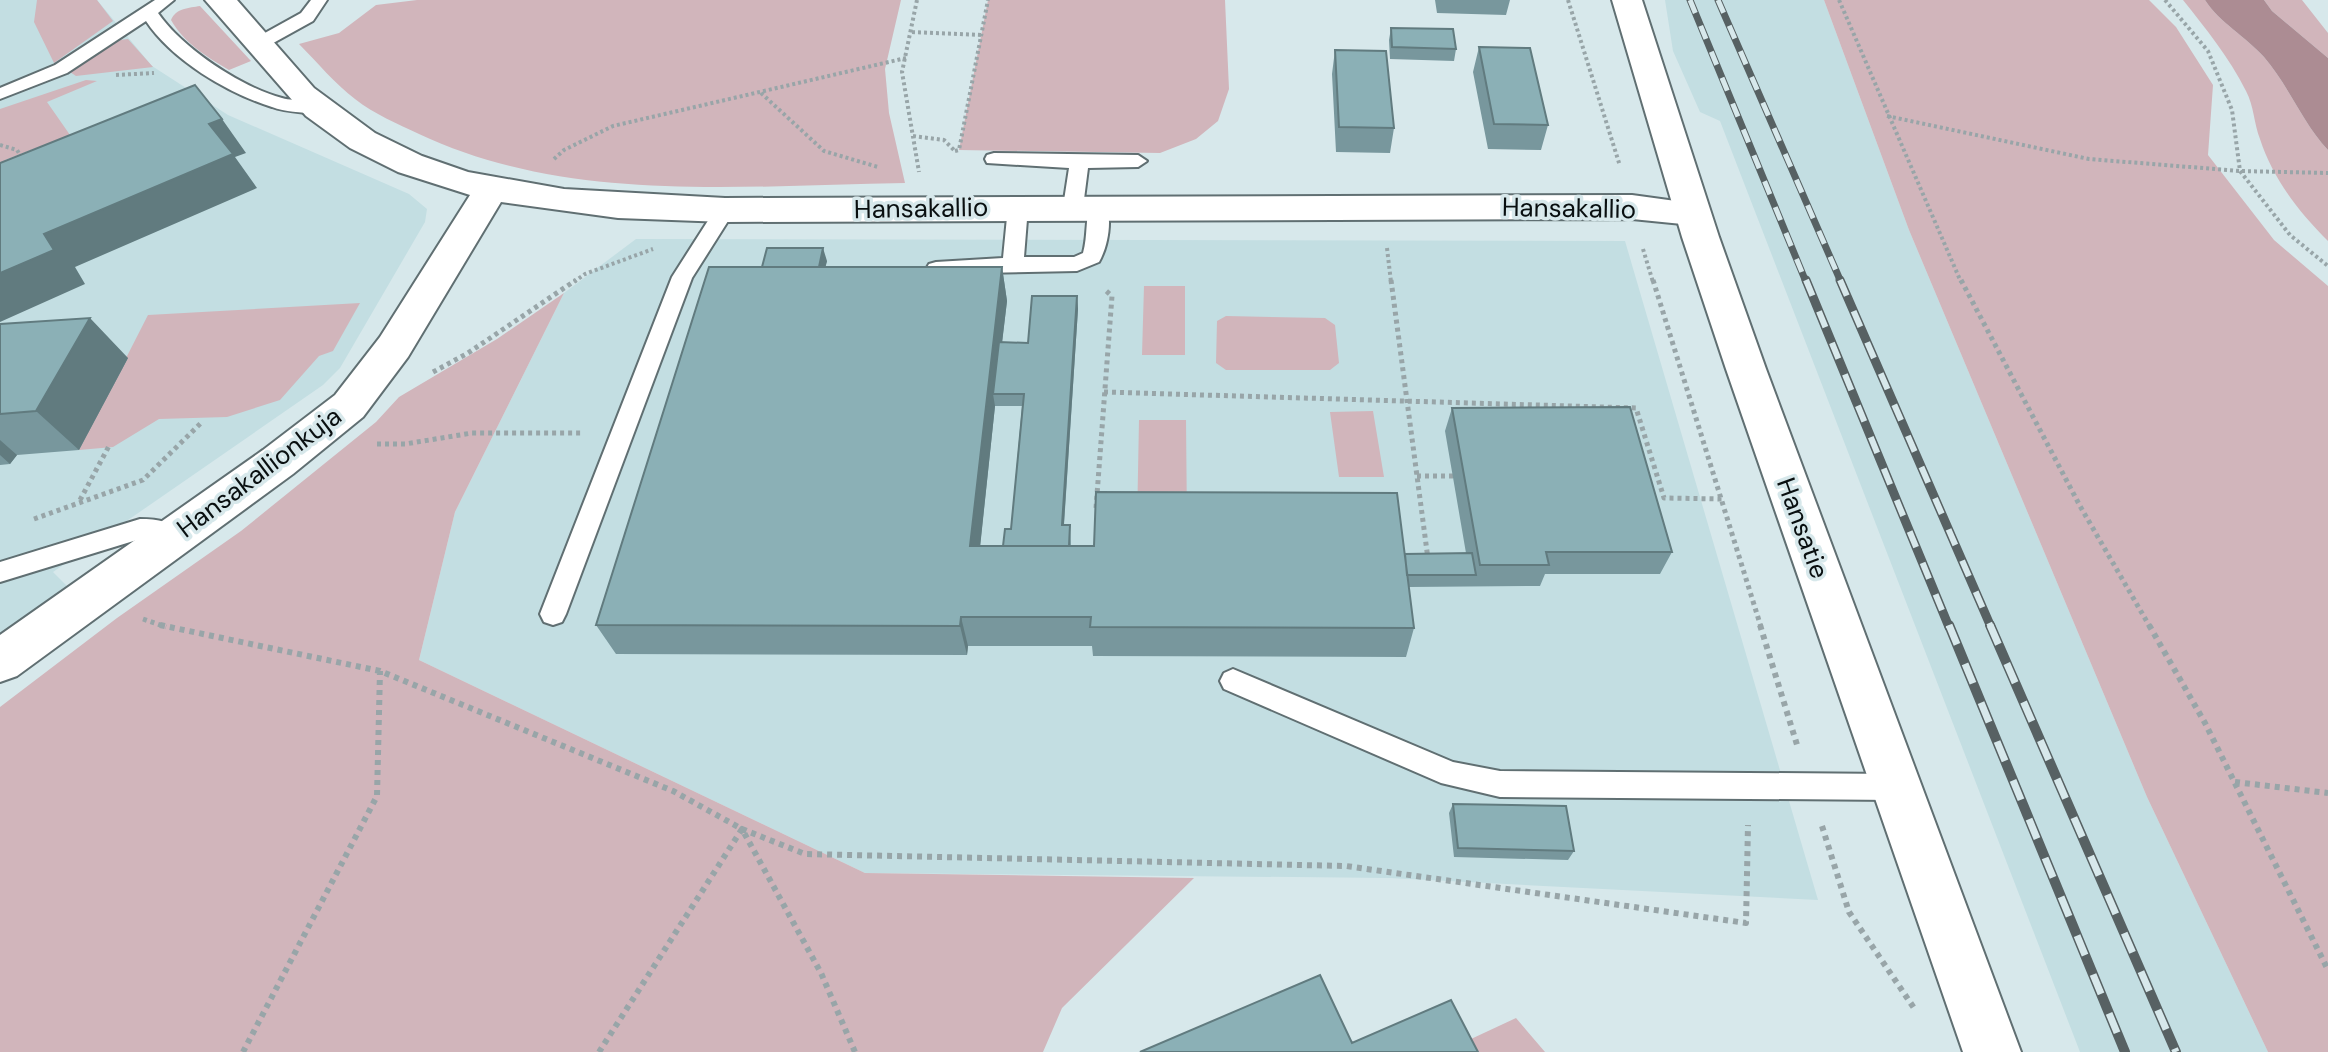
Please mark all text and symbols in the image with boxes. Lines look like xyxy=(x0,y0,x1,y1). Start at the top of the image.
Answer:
street label: Hansakallio xyxy=(854,190,988,226)
street label: Hansakallio xyxy=(1502,190,1636,226)
street label: Hansakallionkuja xyxy=(170,399,348,545)
street label: Hansatie xyxy=(1769,473,1837,583)

